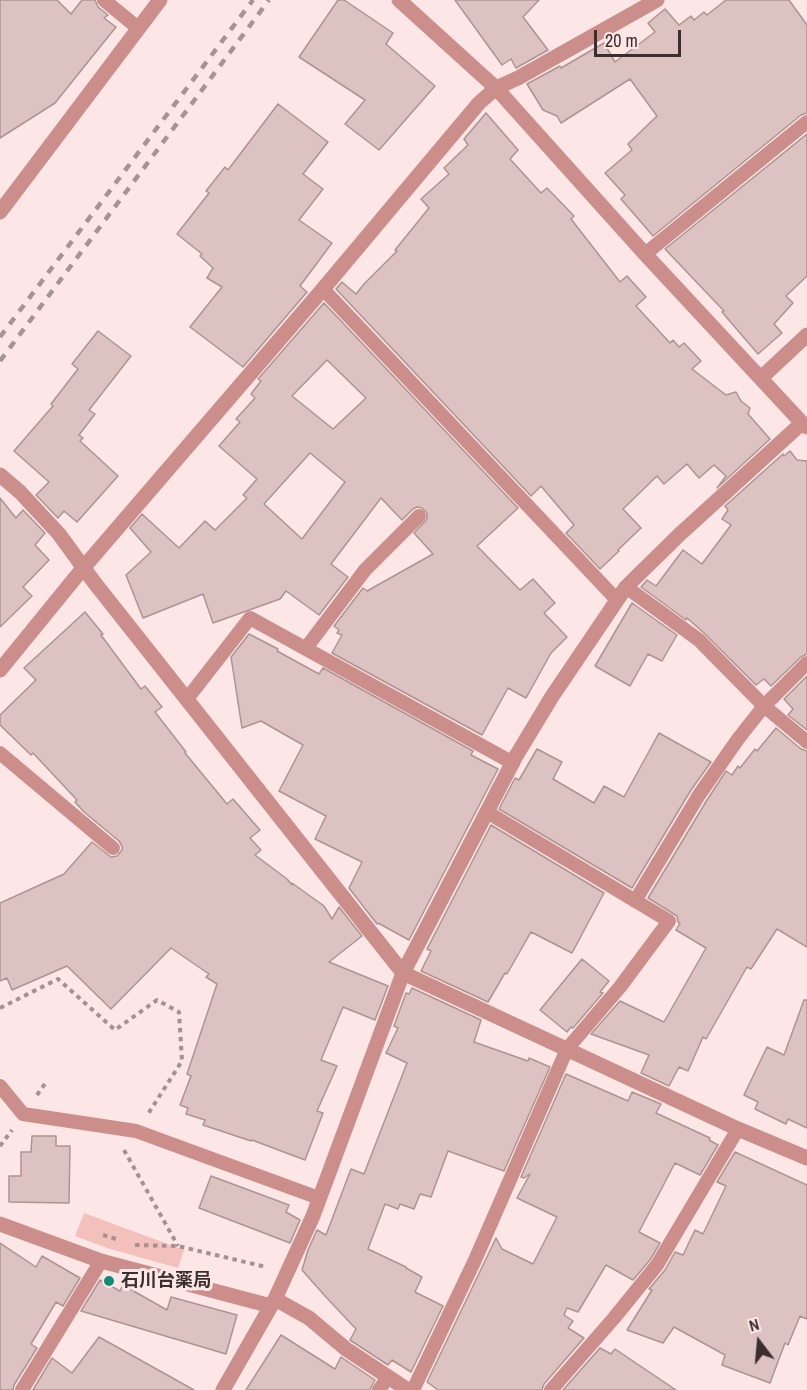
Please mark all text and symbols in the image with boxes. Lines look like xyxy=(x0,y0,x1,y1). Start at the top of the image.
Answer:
scale bar xyxy=(597,18,684,56)
text: 20 m xyxy=(605,28,638,53)
place label: 石川台薬局 xyxy=(121,1270,211,1292)
marker: 石川台薬局 xyxy=(102,1274,116,1288)
north arrow xyxy=(729,1312,789,1372)
text: N xyxy=(746,1313,762,1337)

